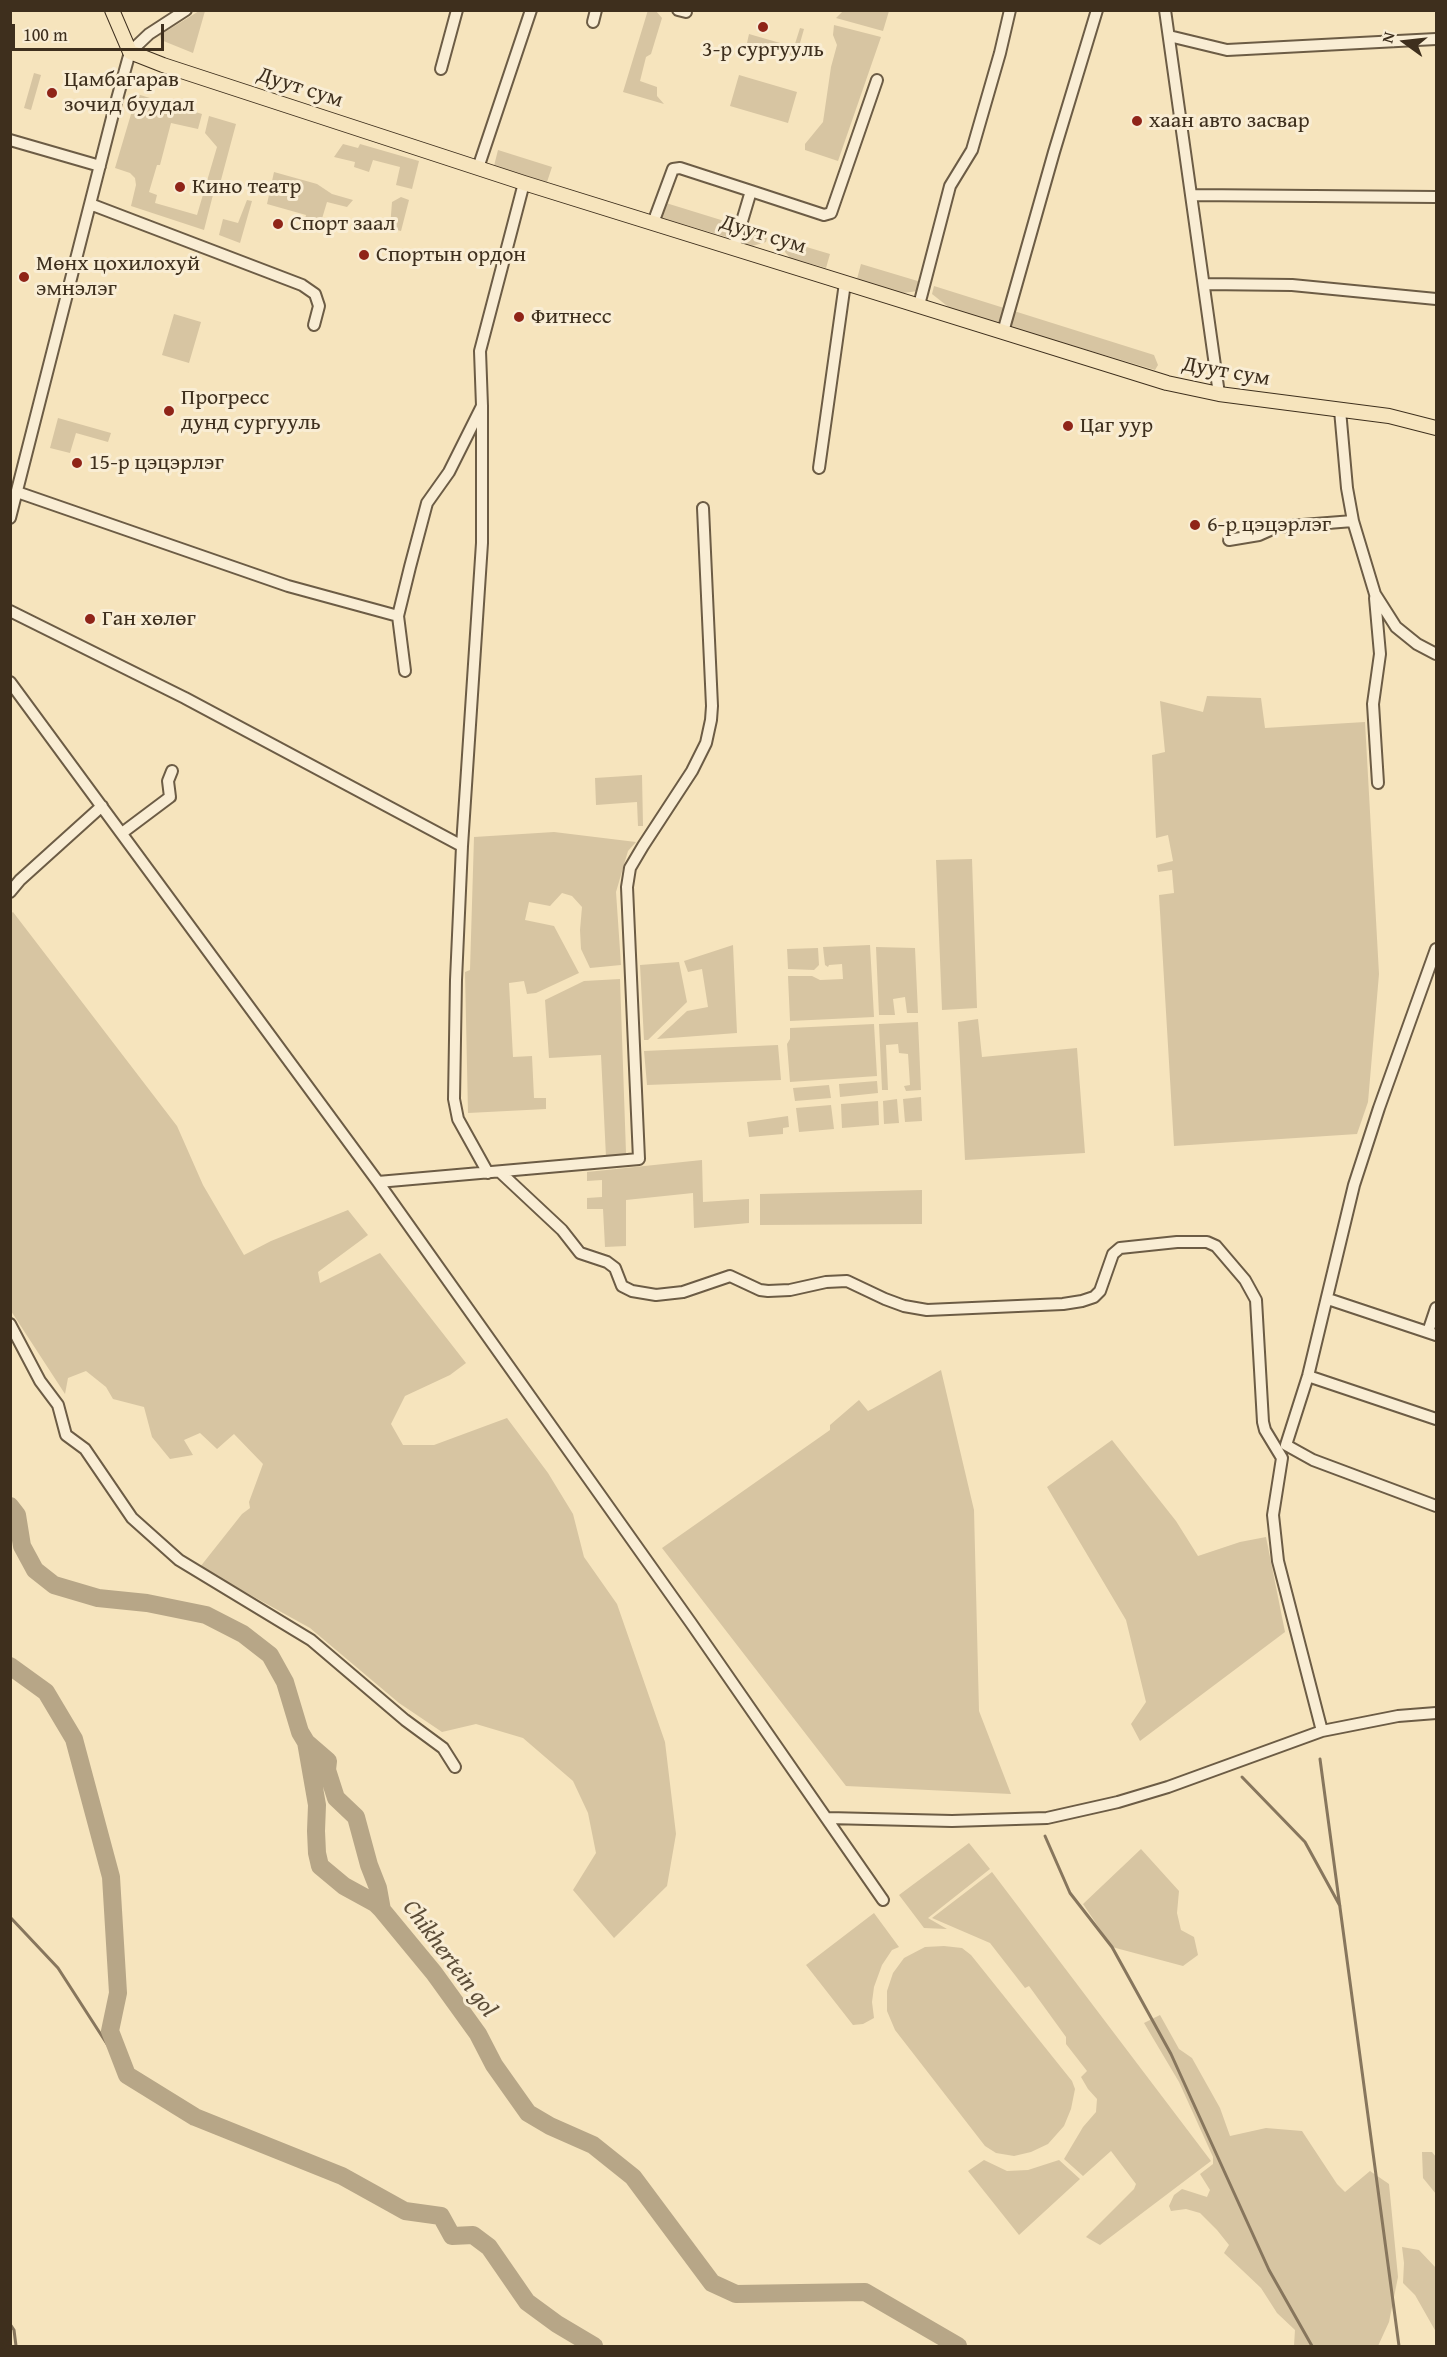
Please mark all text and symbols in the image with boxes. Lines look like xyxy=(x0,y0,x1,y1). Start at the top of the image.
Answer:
scale bar xyxy=(15,12,166,50)
north arrow xyxy=(1375,12,1435,72)
marker: 3-р сургууль xyxy=(756,20,770,34)
text: 100 m xyxy=(23,21,68,48)
text: N xyxy=(1375,29,1401,46)
place label: 3-р сургууль xyxy=(702,37,824,63)
street label: Дуут сум xyxy=(254,62,346,114)
place label: Цамбагарав зочид буудал xyxy=(64,67,195,118)
marker: Цамбагарав зочид буудал xyxy=(45,86,59,100)
place label: хаан авто засвар xyxy=(1149,108,1310,134)
marker: хаан авто засвар xyxy=(1130,114,1144,128)
place label: Кино театр xyxy=(192,174,301,200)
marker: Кино театр xyxy=(173,180,187,194)
street label: Дуут сум xyxy=(717,209,809,261)
place label: Спорт заал xyxy=(290,211,396,237)
marker: Спорт заал xyxy=(271,217,285,231)
place label: Спортын ордон xyxy=(376,242,526,268)
marker: Спортын ордон xyxy=(357,248,371,262)
place label: Мөнх цохилохуй эмнэлэг xyxy=(36,251,200,302)
marker: Мөнх цохилохуй эмнэлэг xyxy=(17,270,31,284)
place label: Фитнесс xyxy=(531,304,612,330)
marker: Фитнесс xyxy=(512,310,526,324)
street label: Дуут сум xyxy=(1180,351,1272,393)
place label: Прогресс дунд сургууль xyxy=(181,385,321,436)
marker: Прогресс дунд сургууль xyxy=(162,404,176,418)
place label: Цаг уур xyxy=(1080,413,1153,439)
marker: Цаг уур xyxy=(1061,419,1075,433)
place label: 15-р цэцэрлэг xyxy=(89,450,224,476)
marker: 15-р цэцэрлэг xyxy=(70,456,84,470)
place label: 6-р цэцэрлэг xyxy=(1207,512,1331,538)
marker: 6-р цэцэрлэг xyxy=(1188,518,1202,532)
place label: Ган хөлөг xyxy=(102,606,196,632)
marker: Ган хөлөг xyxy=(83,612,97,626)
water label: Chikhertein gol xyxy=(396,1895,502,2023)

